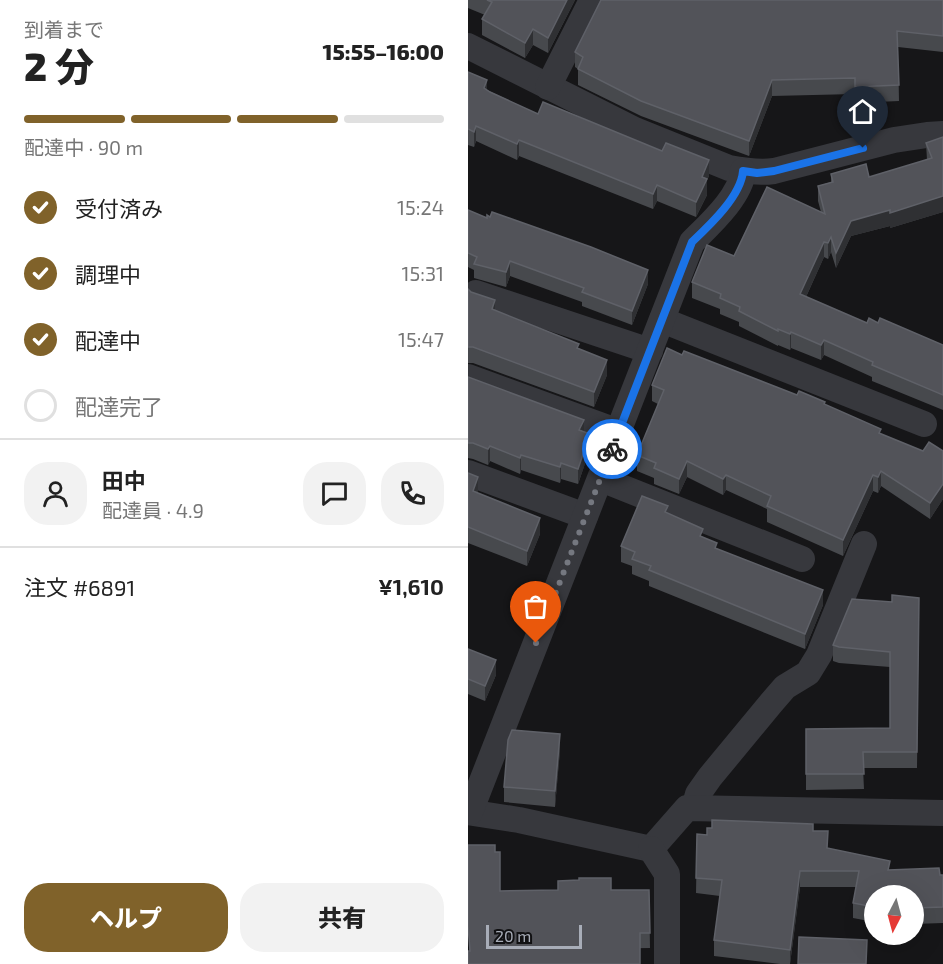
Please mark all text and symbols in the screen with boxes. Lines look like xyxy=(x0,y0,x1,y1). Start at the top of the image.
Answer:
text: 到着まで xyxy=(24,17,104,41)
text: 15:55–16:00 xyxy=(322,38,444,64)
text: 2 分 xyxy=(24,42,94,89)
pin xyxy=(837,86,888,148)
icon: home xyxy=(846,95,879,128)
text: 配達中 · 90 m xyxy=(24,135,143,159)
icon: check xyxy=(24,191,57,224)
text: 受付済み xyxy=(75,195,163,221)
text: 15:24 xyxy=(397,195,444,219)
icon: check xyxy=(24,257,57,290)
text: 調理中 xyxy=(75,261,141,287)
text: 15:31 xyxy=(402,261,444,285)
icon: check xyxy=(24,323,57,356)
text: 配達中 xyxy=(75,327,141,353)
text: 15:47 xyxy=(398,327,444,351)
text: 配達完了 xyxy=(75,393,163,419)
courier xyxy=(582,419,642,479)
icon: bike xyxy=(596,433,629,466)
button: person xyxy=(24,462,87,525)
button: chat xyxy=(303,462,366,525)
button: phone xyxy=(381,462,444,525)
text: 田中 xyxy=(102,467,146,493)
text: 配達員 · 4.9 xyxy=(102,498,204,522)
text: ¥1,610 xyxy=(378,573,444,599)
text: 注文 #6891 xyxy=(24,574,135,600)
pin xyxy=(510,581,561,643)
icon: bag xyxy=(519,590,552,623)
button: ヘルプ xyxy=(24,883,228,952)
button: 共有 xyxy=(240,883,444,952)
north arrow xyxy=(864,885,924,945)
map controls xyxy=(864,885,924,945)
scale bar xyxy=(486,922,582,950)
text: 20 m xyxy=(495,926,531,945)

